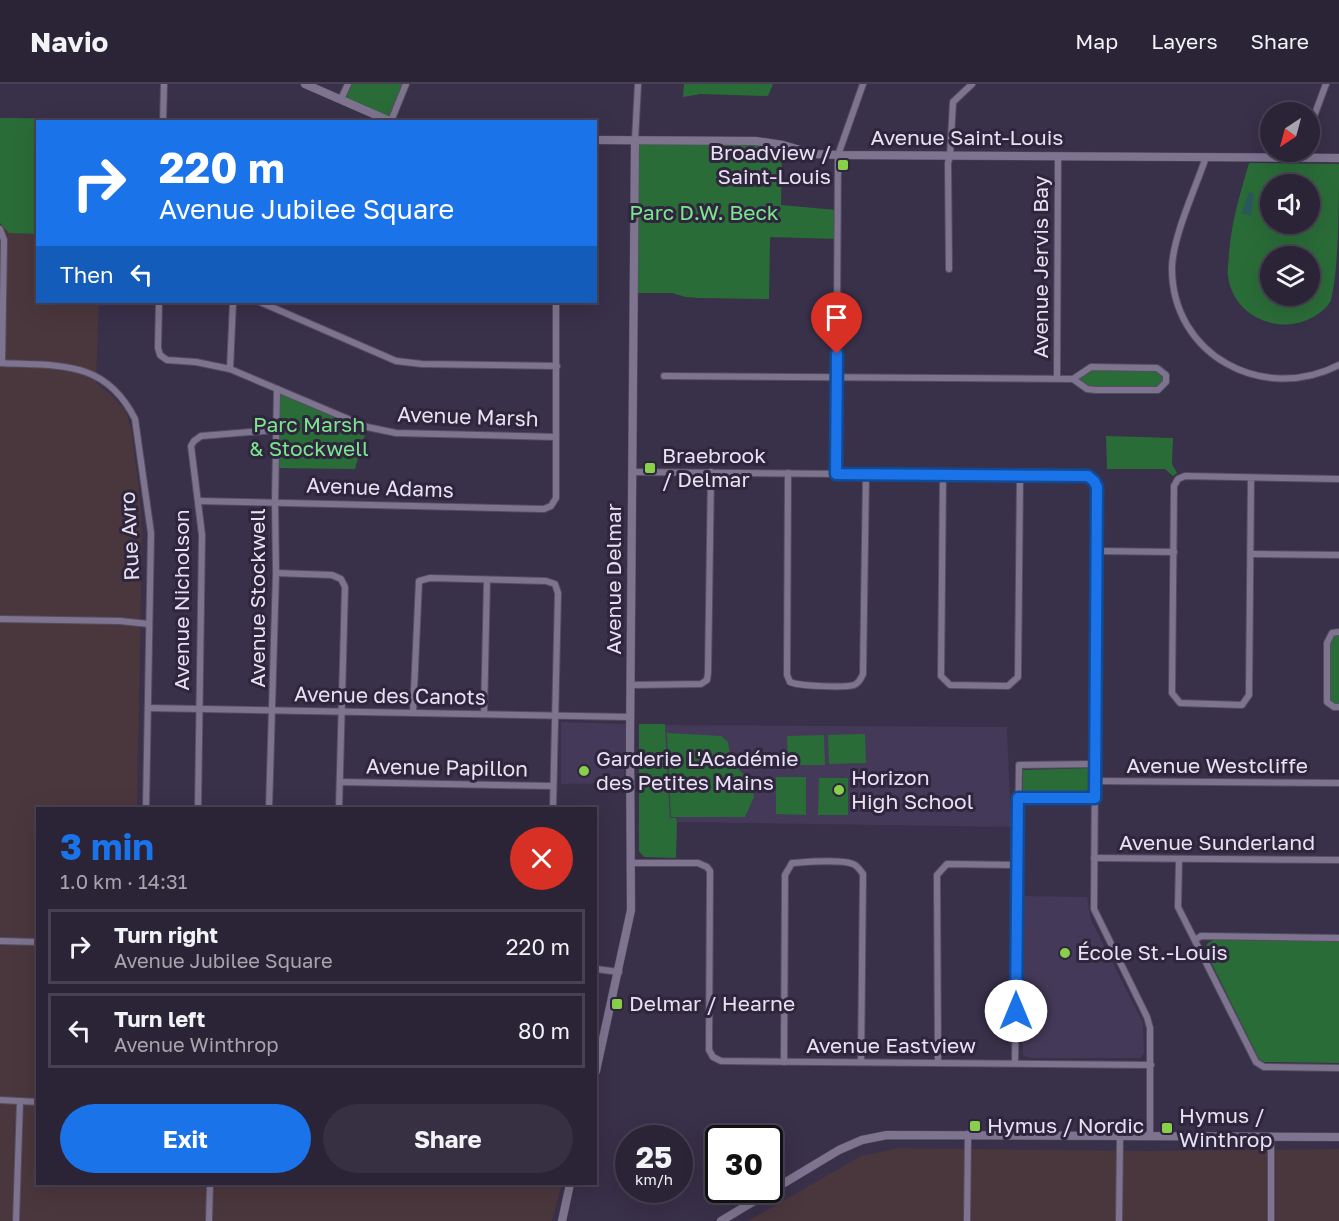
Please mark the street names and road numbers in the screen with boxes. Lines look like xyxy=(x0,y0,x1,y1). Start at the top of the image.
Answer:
street label: Avenue Saint-Louis xyxy=(871,124,1063,150)
street label: Avenue Jervis Bay xyxy=(1027,175,1053,359)
street label: Avenue Marsh xyxy=(397,401,539,431)
street label: Avenue Adams xyxy=(306,471,454,503)
street label: Rue Avro xyxy=(114,491,144,581)
street label: Avenue Delmar xyxy=(600,503,626,655)
street label: Avenue Stockwell xyxy=(244,508,270,688)
street label: Avenue Nicholson xyxy=(168,509,194,691)
street label: Avenue des Canots xyxy=(294,680,486,710)
street label: Avenue Westcliffe xyxy=(1126,752,1308,778)
street label: Avenue Papillon xyxy=(366,753,528,781)
street label: Avenue Sunderland xyxy=(1119,829,1315,855)
street label: Avenue Eastview xyxy=(806,1032,976,1058)

